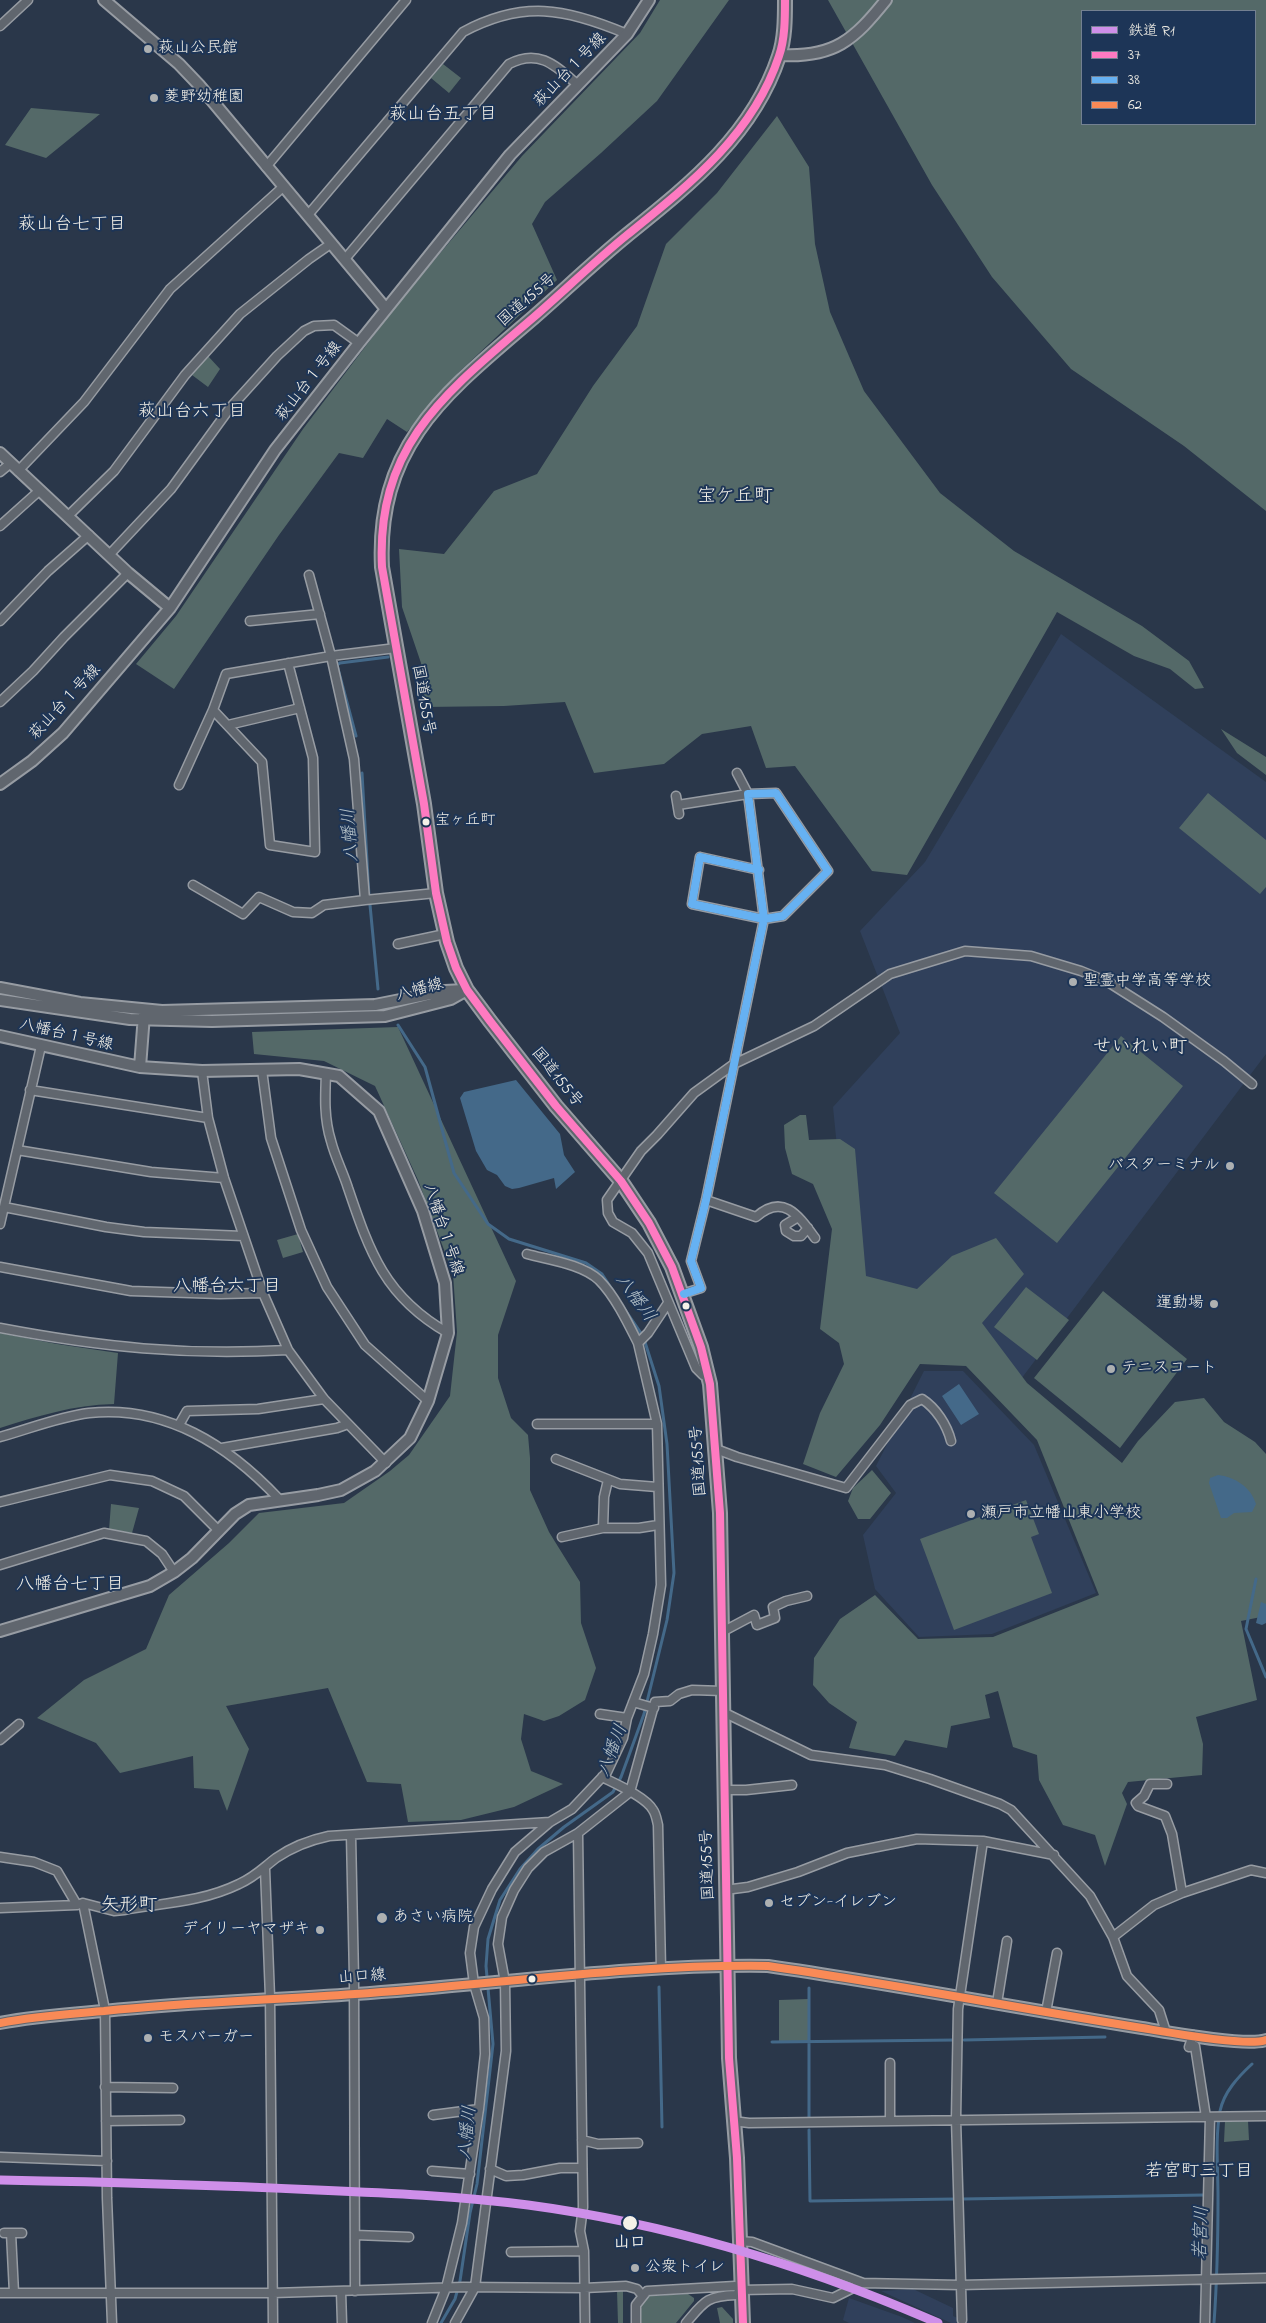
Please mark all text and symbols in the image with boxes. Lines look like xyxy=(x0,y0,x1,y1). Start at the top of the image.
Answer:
legend xyxy=(1081,10,1256,125)
text: 鉄道 R1 xyxy=(1128,20,1175,42)
street label: 萩山台１号線 xyxy=(531,30,611,112)
place label: 萩山公民館 xyxy=(158,39,238,59)
marker: 萩山公民館 xyxy=(142,43,154,55)
text: 37 xyxy=(1128,44,1140,66)
text: 38 xyxy=(1128,69,1140,91)
place label: 菱野幼稚園 xyxy=(164,88,244,108)
marker: 菱野幼稚園 xyxy=(148,92,160,104)
text: 62 xyxy=(1128,94,1142,116)
district label: 萩山台五丁目 xyxy=(389,105,497,127)
district label: 萩山台七丁目 xyxy=(18,215,126,237)
street label: 国道155号 xyxy=(495,270,561,332)
street label: 萩山台１号線 xyxy=(273,338,347,426)
district label: 萩山台六丁目 xyxy=(138,402,246,424)
district label: 宝ケ丘町 xyxy=(697,487,773,509)
street label: 萩山台１号線 xyxy=(26,661,106,745)
street label: 国道155号 xyxy=(406,663,438,737)
water label: 八幡川 xyxy=(339,807,365,863)
place label: 宝ヶ丘町 xyxy=(435,813,495,831)
marker: 宝ヶ丘町 xyxy=(421,817,431,827)
place label: 聖霊中学高等学校 xyxy=(1083,972,1211,992)
street label: 八幡線 xyxy=(394,976,446,1006)
marker: 聖霊中学高等学校 xyxy=(1067,976,1079,988)
street label: 八幡台１号線 xyxy=(17,1016,115,1056)
district label: せいれい町 xyxy=(1093,1038,1187,1060)
street label: 国道155号 xyxy=(526,1044,586,1112)
place label: バスターミナル xyxy=(1108,1156,1220,1176)
marker: バスターミナル xyxy=(1224,1160,1236,1172)
street label: 八幡台１号線 xyxy=(418,1181,466,1279)
water label: 八幡川 xyxy=(609,1271,659,1327)
district label: 八幡台六丁目 xyxy=(173,1277,281,1299)
place label: 運動場 xyxy=(1156,1294,1204,1314)
marker: 運動場 xyxy=(1208,1298,1220,1310)
unlabelled marker xyxy=(681,1301,691,1311)
place label: テニスコート xyxy=(1121,1359,1217,1379)
marker: テニスコート xyxy=(1105,1363,1117,1375)
street label: 国道155号 xyxy=(688,1425,712,1497)
place label: 瀬戸市立幡山東小学校 xyxy=(981,1504,1141,1524)
marker: 瀬戸市立幡山東小学校 xyxy=(965,1508,977,1520)
district label: 八幡台七丁目 xyxy=(16,1575,124,1597)
water label: 八幡川 xyxy=(594,1722,634,1780)
street label: 国道155号 xyxy=(698,1829,720,1901)
place label: セブン-イレブン xyxy=(779,1893,897,1913)
district label: 矢形町 xyxy=(101,1896,157,1918)
marker: セブン-イレブン xyxy=(763,1897,775,1909)
place label: あさい病院 xyxy=(393,1908,473,1928)
marker: あさい病院 xyxy=(375,1911,389,1925)
place label: デイリーヤマザキ xyxy=(182,1920,310,1940)
marker: デイリーヤマザキ xyxy=(314,1924,326,1936)
street label: 山口線 xyxy=(337,1967,387,1989)
unlabelled marker xyxy=(527,1974,537,1984)
place label: モスバーガー xyxy=(158,2028,254,2048)
marker: モスバーガー xyxy=(142,2032,154,2044)
water label: 八幡川 xyxy=(455,2105,483,2161)
district label: 若宮町三丁目 xyxy=(1145,2162,1253,2184)
water label: 若宮川 xyxy=(1191,2206,1215,2260)
marker: 山口 xyxy=(621,2214,639,2232)
place label: 山口 xyxy=(614,2234,646,2254)
place label: 公衆トイレ xyxy=(645,2258,725,2278)
marker: 公衆トイレ xyxy=(629,2262,641,2274)

